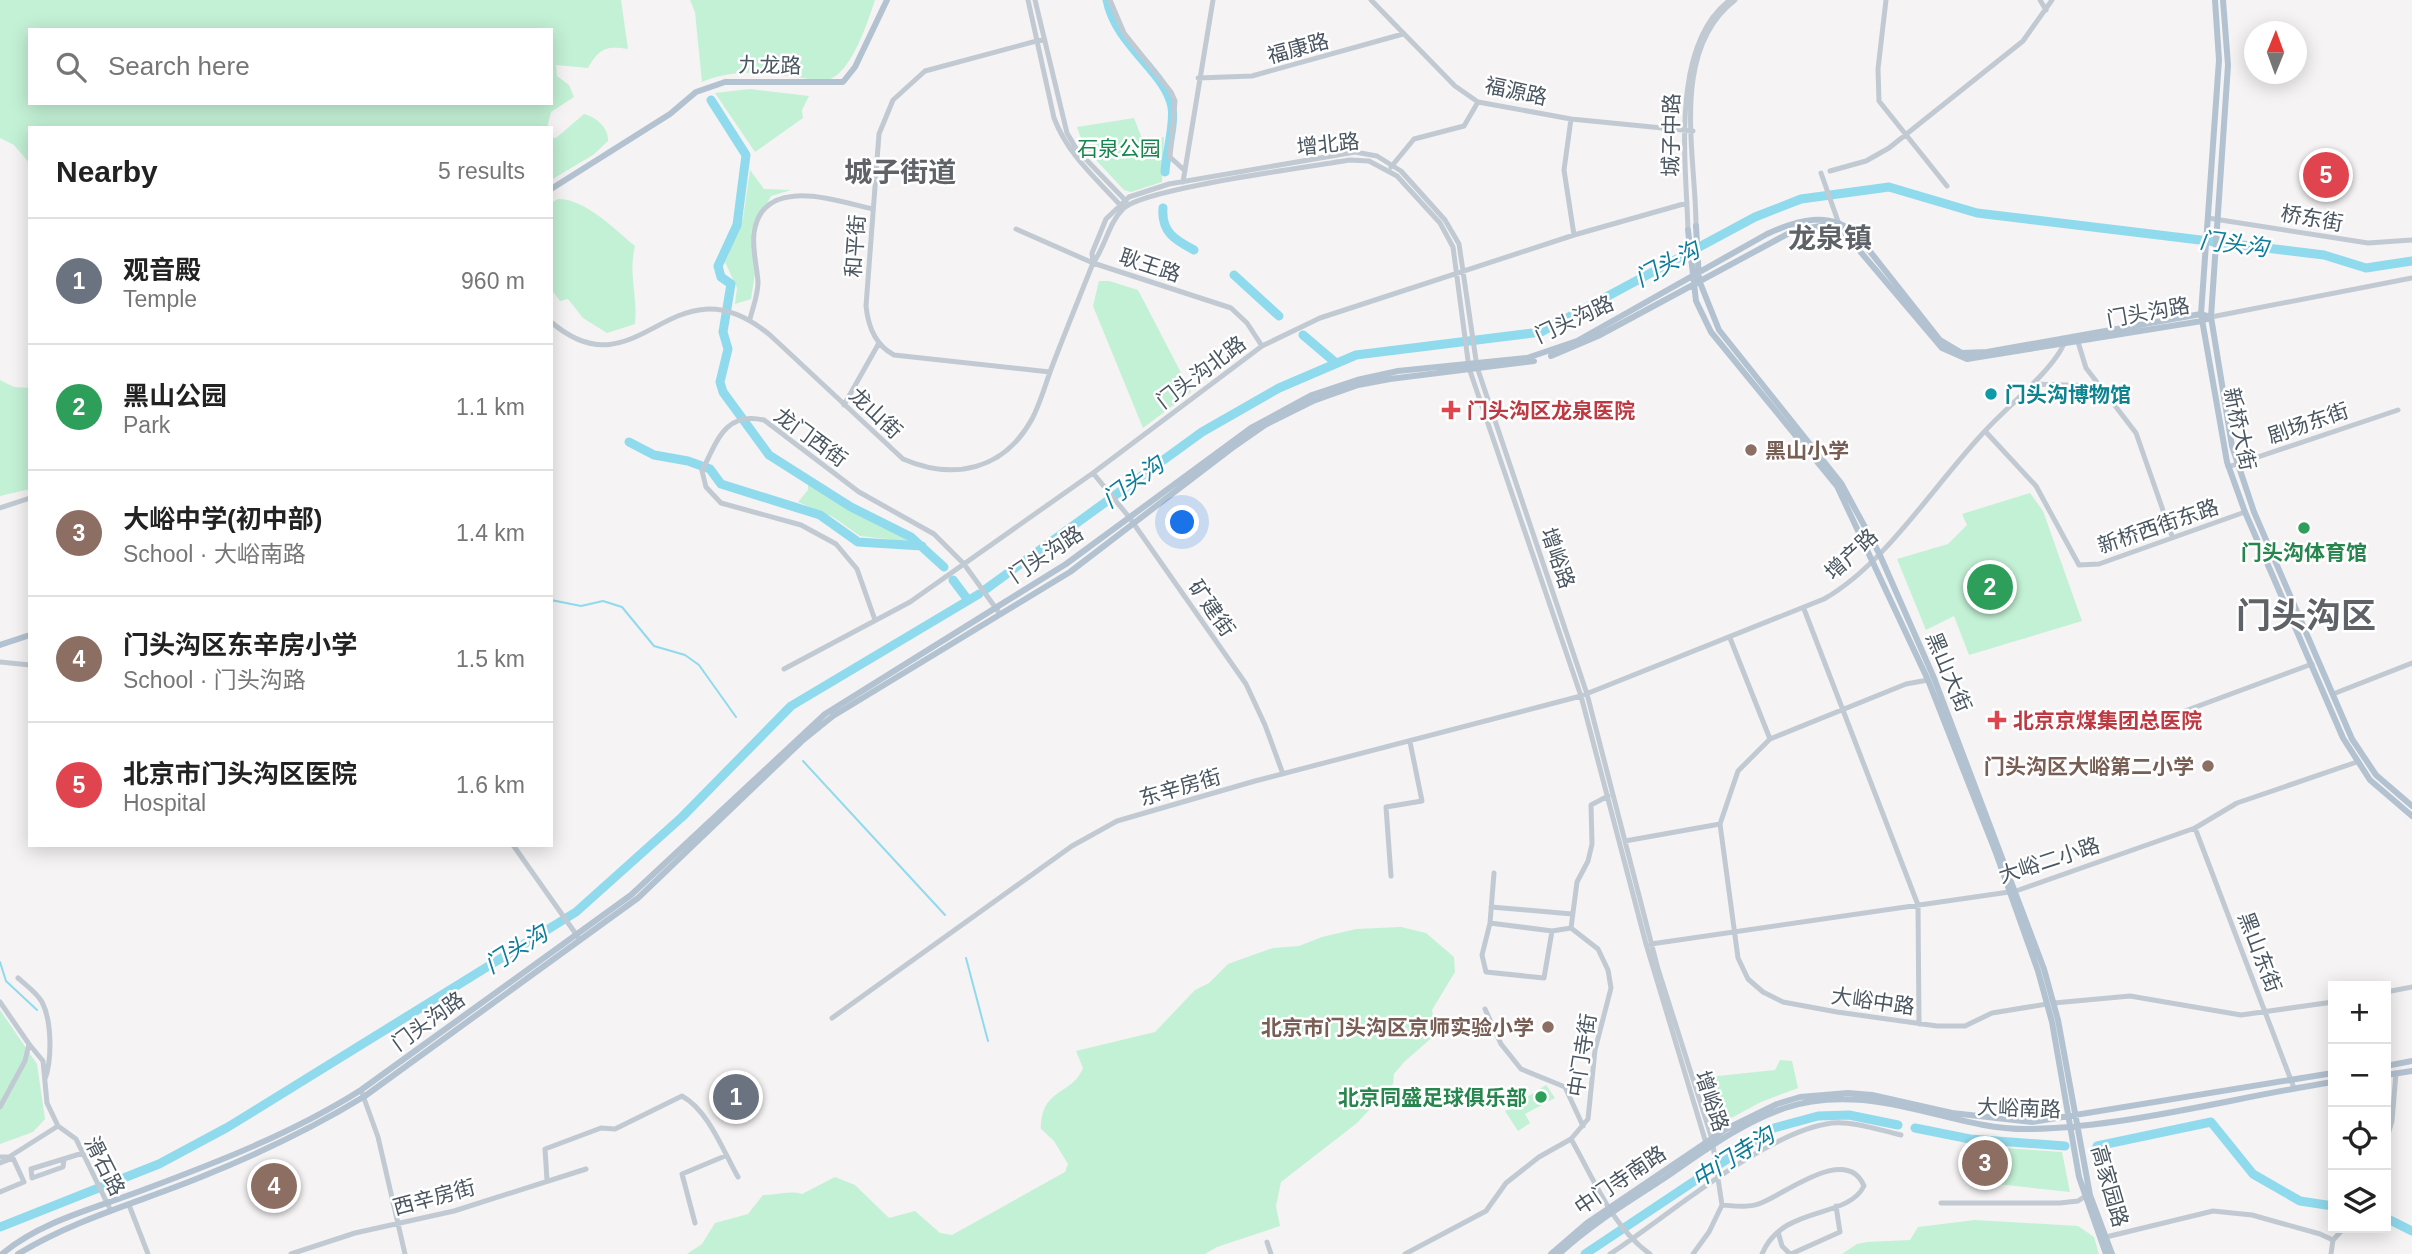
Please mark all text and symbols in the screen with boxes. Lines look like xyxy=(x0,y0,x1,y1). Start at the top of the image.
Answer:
north arrow xyxy=(2244,21,2307,84)
search box xyxy=(28,28,553,105)
street label: 福康路 xyxy=(1265,29,1331,67)
icon: search xyxy=(52,48,90,86)
text: Search here xyxy=(108,51,250,81)
street label: 九龙路 xyxy=(738,53,802,77)
street label: 福源路 xyxy=(1483,73,1549,109)
street label: 城子中路 xyxy=(1659,93,1683,177)
street label: 增北路 xyxy=(1295,129,1361,159)
park label: 石泉公园 xyxy=(1077,137,1161,160)
pin: 5 xyxy=(2303,149,2349,201)
text: Nearby xyxy=(56,155,158,188)
district label: 城子街道 xyxy=(844,157,956,188)
text: 5 results xyxy=(438,158,525,184)
street label: 桥东街 xyxy=(2279,201,2345,235)
street label: 和平街 xyxy=(841,214,869,278)
district label: 龙泉镇 xyxy=(1788,223,1872,254)
water label: 门头沟 xyxy=(2198,227,2273,261)
water label: 门头沟 xyxy=(1630,235,1706,292)
street label: 耿王路 xyxy=(1116,244,1184,286)
text: 观音殿 xyxy=(123,255,201,285)
text: 1 xyxy=(73,268,85,294)
text: 960 m xyxy=(461,268,525,294)
text: Temple xyxy=(123,286,197,312)
street label: 门头沟路 xyxy=(1531,291,1617,347)
street label: 门头沟路 xyxy=(2105,293,2191,331)
street label: 门头沟北路 xyxy=(1152,331,1250,413)
text: 黑山公园 xyxy=(123,381,227,411)
street label: 龙山街 xyxy=(845,383,907,443)
place label: 门头沟博物馆 xyxy=(2005,383,2131,406)
marker: 门头沟博物馆 xyxy=(1983,386,1999,402)
street label: 新桥大街 xyxy=(2220,386,2260,472)
text: 2 xyxy=(73,394,85,420)
text: 1.1 km xyxy=(456,394,525,420)
street label: 剧场东街 xyxy=(2265,398,2351,448)
place label: 门头沟区龙泉医院 xyxy=(1467,399,1635,422)
marker: 门头沟区龙泉医院 xyxy=(1441,400,1461,420)
street label: 龙门西街 xyxy=(770,403,852,471)
text: Park xyxy=(123,412,170,438)
place label: 黑山小学 xyxy=(1765,439,1849,462)
marker: 黑山小学 xyxy=(1743,442,1759,458)
water label: 门头沟 xyxy=(1097,449,1171,513)
street label: 新桥西街东路 xyxy=(2095,495,2221,557)
text: 大峪中学(初中部) xyxy=(123,504,322,534)
your location xyxy=(1165,505,1199,539)
text: 3 xyxy=(73,520,85,546)
text: 1.4 km xyxy=(456,520,525,546)
marker: 门头沟体育馆 xyxy=(2296,520,2312,536)
street label: 门头沟路 xyxy=(1005,521,1087,587)
street label: 增峪路 xyxy=(1537,524,1579,592)
street label: 增产路 xyxy=(1820,524,1882,584)
text: School · 大峪南路 xyxy=(123,541,306,567)
place label: 门头沟体育馆 xyxy=(2241,541,2367,564)
pin: 2 xyxy=(1967,561,2013,613)
street label: 矿建街 xyxy=(1185,576,1239,640)
district label: 门头沟区 xyxy=(2236,596,2376,635)
street label: 黑山大街 xyxy=(1922,629,1976,715)
text: 门头沟区东辛房小学 xyxy=(123,630,357,660)
text: 4 xyxy=(73,646,85,672)
text: 1.5 km xyxy=(456,646,525,672)
text: School · 门头沟路 xyxy=(123,667,306,693)
place label: 北京京煤集团总医院 xyxy=(2013,709,2202,732)
marker: 北京京煤集团总医院 xyxy=(1987,710,2007,730)
place label: 门头沟区大峪第二小学 xyxy=(1984,755,2194,778)
marker: 门头沟区大峪第二小学 xyxy=(2200,758,2216,774)
text: 北京市门头沟区医院 xyxy=(123,759,357,789)
street label: 东辛房街 xyxy=(1136,764,1224,810)
text: 5 xyxy=(73,772,85,798)
text: 1.6 km xyxy=(456,772,525,798)
text: Hospital xyxy=(123,790,206,816)
street label: 大峪二小路 xyxy=(1996,833,2102,887)
street label: 黑山东街 xyxy=(2234,909,2286,995)
water label: 门头沟 xyxy=(480,918,555,978)
map controls xyxy=(2328,981,2391,1233)
button: + xyxy=(2328,981,2391,1044)
street label: 大峪中路 xyxy=(1830,984,1916,1018)
street label: 门头沟路 xyxy=(387,987,469,1055)
street label: 中门寺街 xyxy=(1564,1012,1600,1098)
place label: 北京市门头沟区京师实验小学 xyxy=(1261,1016,1534,1039)
marker: 北京市门头沟区京师实验小学 xyxy=(1540,1019,1556,1035)
button: − xyxy=(2328,1044,2391,1107)
street label: 增峪路 xyxy=(1691,1067,1733,1135)
pin: 1 xyxy=(713,1071,759,1123)
place label: 北京同盛足球俱乐部 xyxy=(1338,1086,1527,1109)
marker: 北京同盛足球俱乐部 xyxy=(1533,1089,1549,1105)
street label: 大峪南路 xyxy=(1977,1095,2061,1121)
button: locate xyxy=(2328,1107,2391,1170)
water label: 中门寺沟 xyxy=(1687,1120,1781,1192)
street label: 滑石路 xyxy=(80,1133,130,1199)
pin: 3 xyxy=(1962,1137,2008,1189)
street label: 中门寺南路 xyxy=(1570,1141,1670,1219)
street label: 高家园路 xyxy=(2087,1142,2133,1230)
pin: 4 xyxy=(251,1160,297,1212)
button: layers xyxy=(2328,1170,2391,1233)
street label: 西辛房街 xyxy=(390,1175,478,1219)

